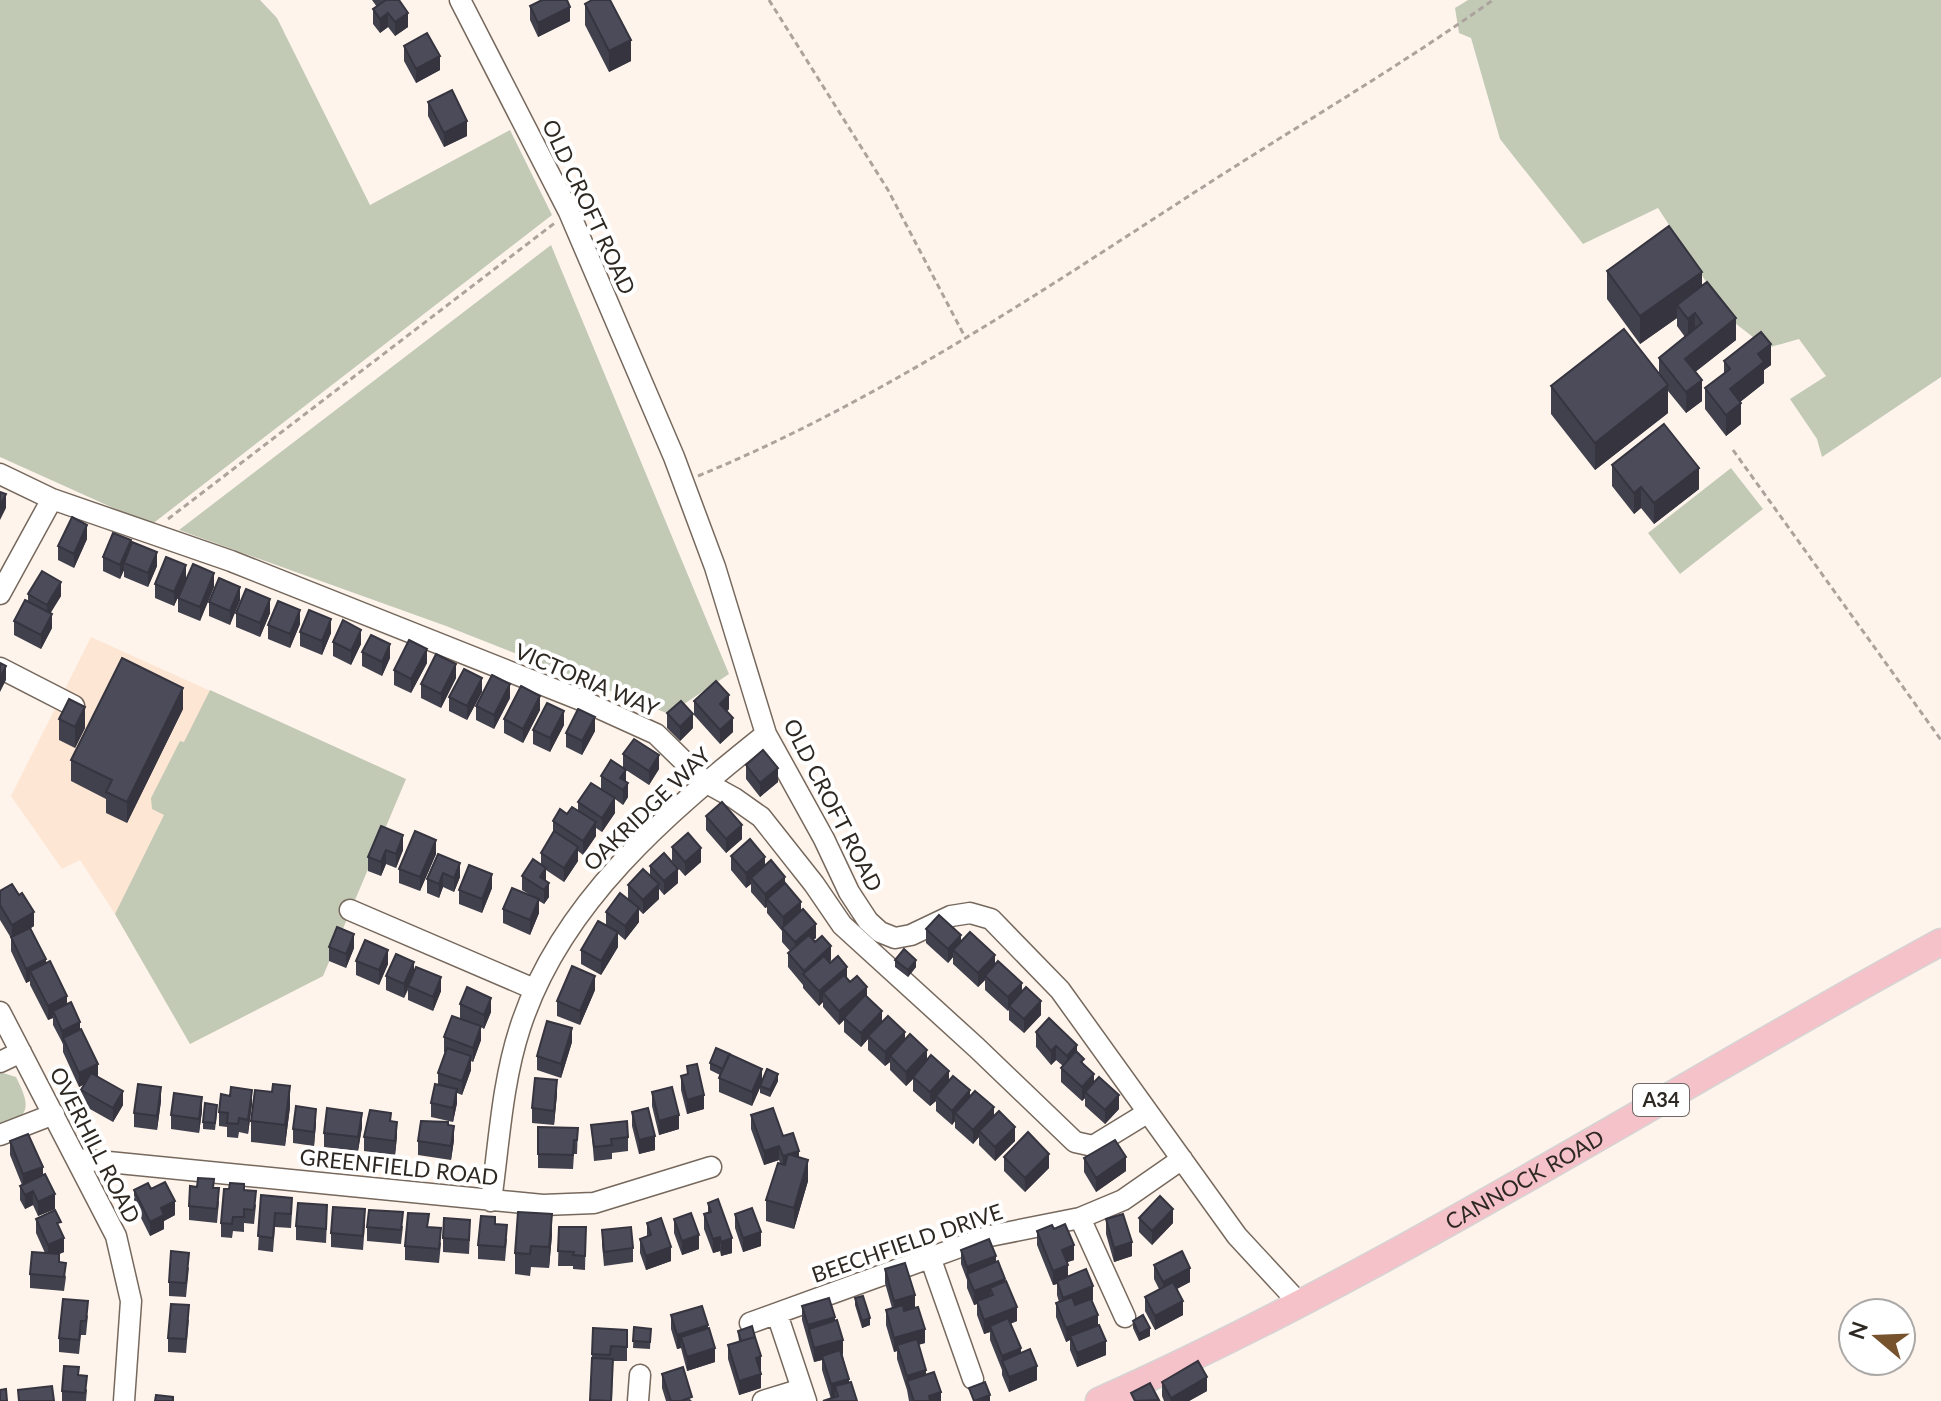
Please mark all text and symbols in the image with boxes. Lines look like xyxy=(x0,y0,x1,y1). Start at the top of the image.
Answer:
street label: OLD CROFT ROAD xyxy=(537,115,642,299)
street label: VICTORIA WAY xyxy=(511,637,664,722)
street label: OLD CROFT ROAD xyxy=(778,714,889,896)
street label: OAKRIDGE WAY xyxy=(577,741,716,876)
street label: OVERHILL ROAD xyxy=(44,1062,146,1227)
road number: A34 xyxy=(1633,1084,1689,1116)
street label: CANNOCK ROAD xyxy=(1440,1123,1608,1235)
street label: GREENFIELD ROAD xyxy=(298,1143,500,1190)
street label: BEECHFIELD DRIVE xyxy=(808,1197,1006,1288)
north arrow xyxy=(1837,1297,1917,1377)
text: N xyxy=(1842,1318,1873,1343)

